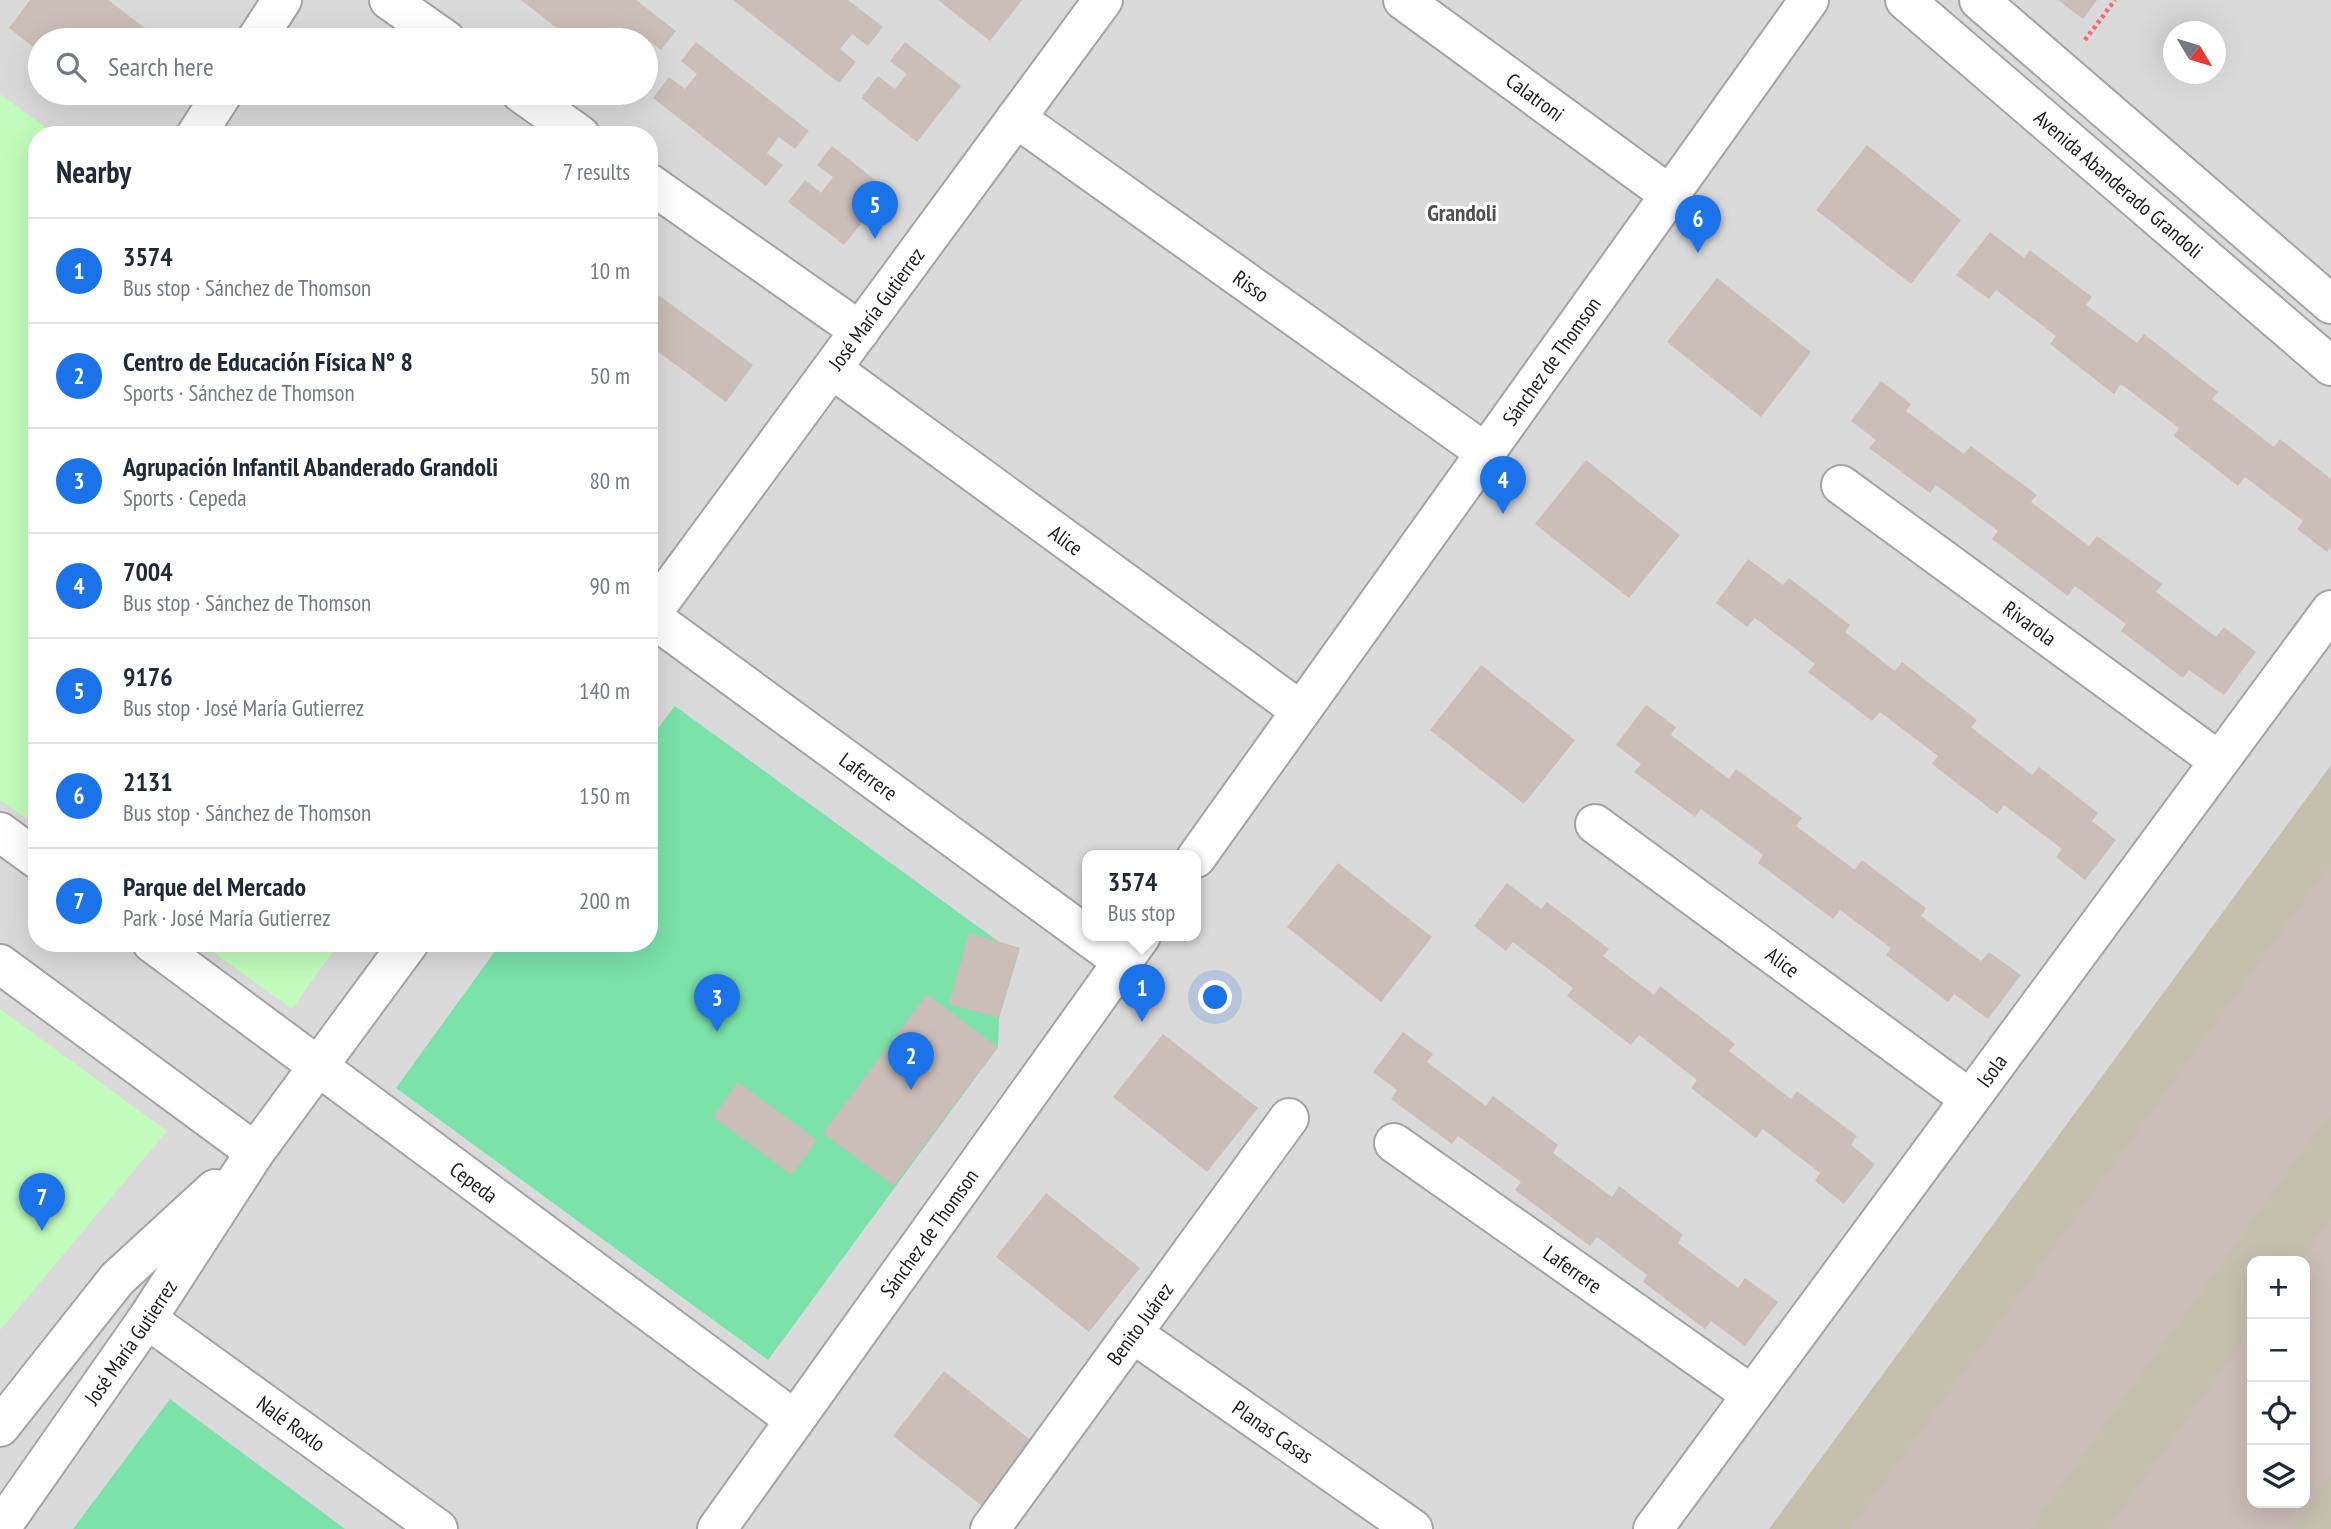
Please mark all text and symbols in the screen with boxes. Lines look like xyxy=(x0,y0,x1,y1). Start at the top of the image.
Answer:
north arrow xyxy=(2163,21,2226,84)
search box xyxy=(28,28,658,105)
icon: search xyxy=(52,48,90,86)
text: Search here xyxy=(108,50,214,83)
street label: Calatroni xyxy=(1501,67,1570,127)
street label: Avenida Abanderado Grandoli xyxy=(2029,104,2209,264)
text: Nearby xyxy=(56,152,131,191)
text: 7 results xyxy=(563,157,630,186)
pin: 5 xyxy=(852,181,898,239)
pin: 6 xyxy=(1675,195,1721,253)
district label: Grandoli xyxy=(1427,198,1497,227)
text: 3574 xyxy=(123,240,173,273)
street label: José María Gutierrez xyxy=(821,242,930,376)
text: 1 xyxy=(74,256,85,285)
text: 10 m xyxy=(589,256,630,285)
street label: Risso xyxy=(1228,264,1275,308)
text: Bus stop · Sánchez de Thomson xyxy=(123,273,371,302)
street label: Sánchez de Thomson xyxy=(1496,291,1606,430)
text: Centro de Educación Física N° 8 xyxy=(123,345,413,378)
text: 2 xyxy=(74,361,85,390)
text: 50 m xyxy=(589,361,630,390)
text: Sports · Sánchez de Thomson xyxy=(123,378,355,407)
text: Agrupación Infantil Abanderado Grandoli xyxy=(123,450,498,483)
pin: 4 xyxy=(1480,456,1526,514)
text: 3 xyxy=(74,466,85,495)
text: 80 m xyxy=(589,466,630,495)
text: Sports · Cepeda xyxy=(123,483,246,512)
street label: Alice xyxy=(1044,519,1088,561)
text: 7004 xyxy=(123,555,173,588)
text: 4 xyxy=(74,571,85,600)
text: 90 m xyxy=(589,571,630,600)
text: Bus stop · Sánchez de Thomson xyxy=(123,588,371,617)
street label: Rivarola xyxy=(1998,595,2062,651)
text: 9176 xyxy=(123,660,173,693)
text: 5 xyxy=(74,676,85,705)
text: 140 m xyxy=(579,676,630,705)
text: Bus stop · José María Gutierrez xyxy=(123,693,364,722)
street label: Laferrere xyxy=(834,746,903,806)
text: 2131 xyxy=(123,765,173,798)
text: 6 xyxy=(74,781,85,810)
text: 150 m xyxy=(579,781,630,810)
text: Bus stop · Sánchez de Thomson xyxy=(123,798,371,827)
popup xyxy=(1082,850,1201,941)
text: 3574 xyxy=(1108,865,1158,898)
text: Parque del Mercado xyxy=(123,870,306,903)
text: 7 xyxy=(74,886,85,915)
text: 200 m xyxy=(579,886,630,915)
text: Bus stop xyxy=(1108,898,1175,927)
text: Park · José María Gutierrez xyxy=(123,903,330,932)
street label: Alice xyxy=(1761,940,1805,983)
pin: 1 xyxy=(1119,964,1165,1022)
pin: 3 xyxy=(694,974,740,1032)
your location xyxy=(1198,980,1232,1014)
pin: 2 xyxy=(888,1032,934,1090)
street label: Isola xyxy=(1970,1048,2012,1092)
street label: Cepeda xyxy=(445,1155,503,1209)
street label: Sánchez de Thomson xyxy=(874,1163,984,1303)
pin: 7 xyxy=(19,1173,65,1231)
street label: Laferrere xyxy=(1539,1239,1608,1299)
map controls xyxy=(2247,1256,2310,1508)
button: + xyxy=(2247,1256,2310,1319)
street label: José María Gutierrez xyxy=(77,1274,182,1410)
street label: Benito Juárez xyxy=(1100,1277,1179,1370)
button: − xyxy=(2247,1319,2310,1382)
button: locate xyxy=(2247,1382,2310,1445)
street label: Nalé Roxlo xyxy=(252,1389,331,1457)
street label: Planas Casas xyxy=(1227,1394,1319,1469)
button: layers xyxy=(2247,1445,2310,1508)

